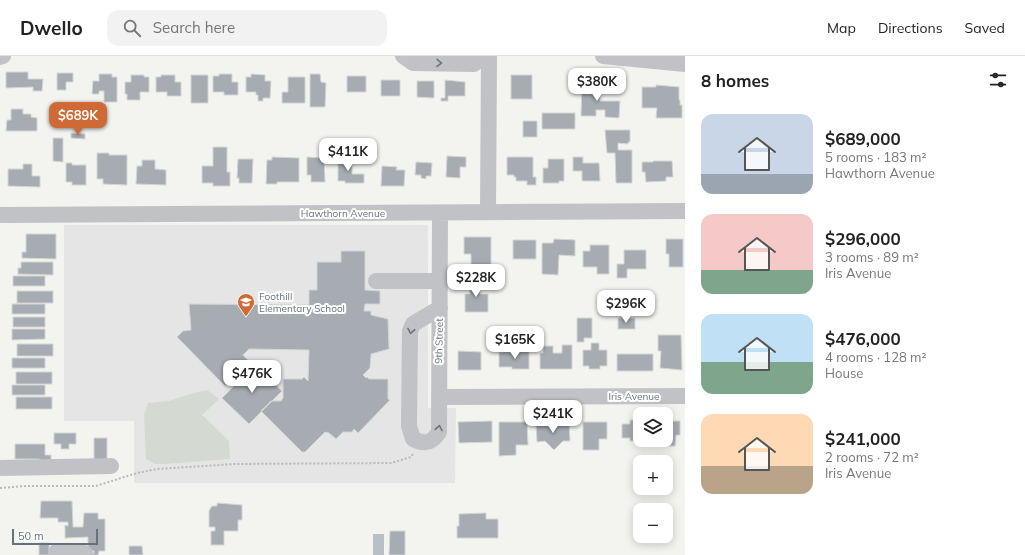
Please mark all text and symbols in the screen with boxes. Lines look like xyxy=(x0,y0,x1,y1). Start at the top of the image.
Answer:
search box xyxy=(107,10,387,46)
text: Dwello xyxy=(20,16,83,40)
icon: search xyxy=(121,17,143,39)
text: Search here xyxy=(153,18,235,37)
text: Map xyxy=(827,19,856,37)
text: Directions xyxy=(878,19,943,37)
text: Saved xyxy=(965,19,1005,37)
one-way arrow xyxy=(436,59,442,67)
pin: $380K xyxy=(569,68,625,102)
icon: filters xyxy=(987,69,1009,91)
text: 8 homes xyxy=(701,70,769,91)
text: $380K xyxy=(577,73,617,89)
pin: $689K xyxy=(50,102,106,136)
text: $689K xyxy=(58,107,98,123)
text: $689,000 xyxy=(825,128,901,149)
icon: home xyxy=(733,130,781,178)
pin: $411K xyxy=(320,138,376,172)
text: $411K xyxy=(328,143,368,159)
text: 5 rooms · 183 m² xyxy=(825,149,926,165)
text: Hawthorn Avenue xyxy=(825,165,935,181)
street label: Hawthorn Avenue xyxy=(301,207,385,220)
text: $296,000 xyxy=(825,228,901,249)
icon: home xyxy=(733,230,781,278)
text: 3 rooms · 89 m² xyxy=(825,249,919,265)
pin: $228K xyxy=(448,264,504,298)
text: Iris Avenue xyxy=(825,265,891,281)
text: $228K xyxy=(456,269,496,285)
place label: Foothill Elementary School xyxy=(259,290,345,315)
pin: $296K xyxy=(598,290,654,324)
school or university icon: Foothill Elementary School xyxy=(236,292,256,317)
text: $296K xyxy=(606,295,646,311)
street label: 9th Street xyxy=(432,318,446,364)
pin: $165K xyxy=(487,326,543,360)
one-way arrow xyxy=(408,328,416,335)
text: $476,000 xyxy=(825,328,901,349)
icon: home xyxy=(733,330,781,378)
text: $165K xyxy=(495,331,535,347)
text: 4 rooms · 128 m² xyxy=(825,349,926,365)
pin: $476K xyxy=(224,360,280,394)
text: $476K xyxy=(232,365,272,381)
text: House xyxy=(825,365,863,381)
street label: Iris Avenue xyxy=(608,390,660,403)
pin: $241K xyxy=(525,400,581,434)
text: $241K xyxy=(533,405,573,421)
map controls xyxy=(633,407,673,543)
button: layers xyxy=(633,407,673,447)
one-way arrow xyxy=(434,425,443,431)
text: $241,000 xyxy=(825,428,901,449)
icon: home xyxy=(733,430,781,478)
text: 2 rooms · 72 m² xyxy=(825,449,919,465)
button: + xyxy=(633,455,673,495)
text: Iris Avenue xyxy=(825,465,891,481)
button: − xyxy=(633,503,673,543)
scale bar xyxy=(12,527,98,546)
text: 50 m xyxy=(18,529,44,543)

